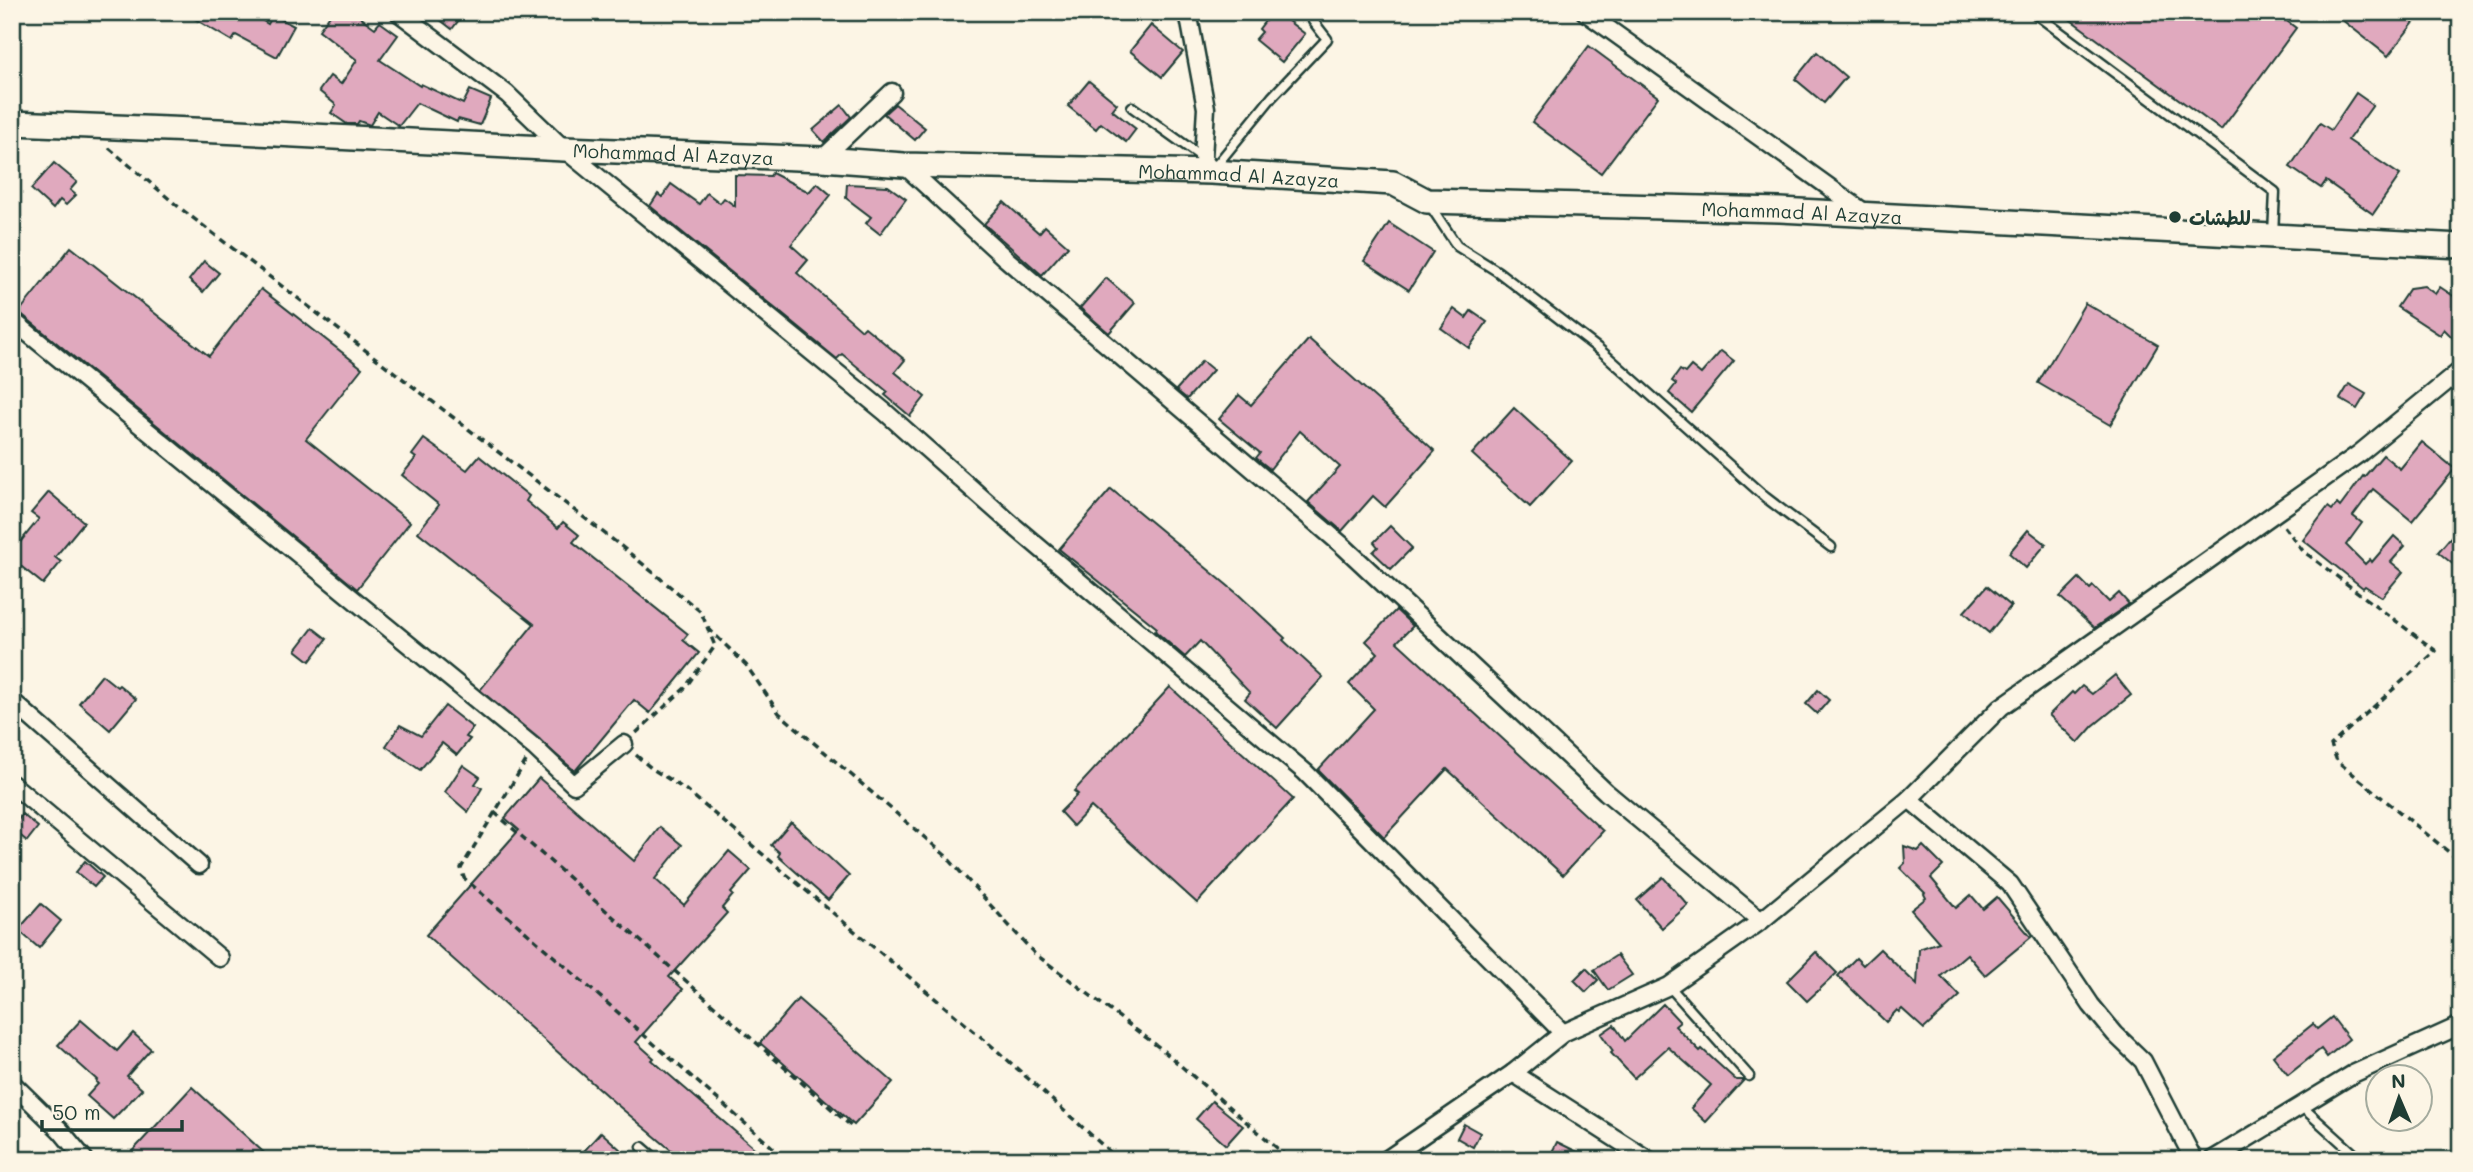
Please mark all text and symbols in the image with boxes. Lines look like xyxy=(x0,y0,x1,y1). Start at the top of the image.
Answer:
street label: Mohammad Al Azayza xyxy=(572,137,774,170)
street label: Mohammad Al Azayza xyxy=(1138,158,1340,192)
street label: Mohammad Al Azayza xyxy=(1701,195,1903,229)
place label: للطشات xyxy=(2189,205,2251,230)
marker: للطشات xyxy=(2167,209,2183,225)
north arrow xyxy=(2364,1064,2434,1134)
text: N xyxy=(2391,1068,2406,1093)
scale bar xyxy=(42,1088,182,1132)
text: 50 m xyxy=(52,1098,101,1125)

